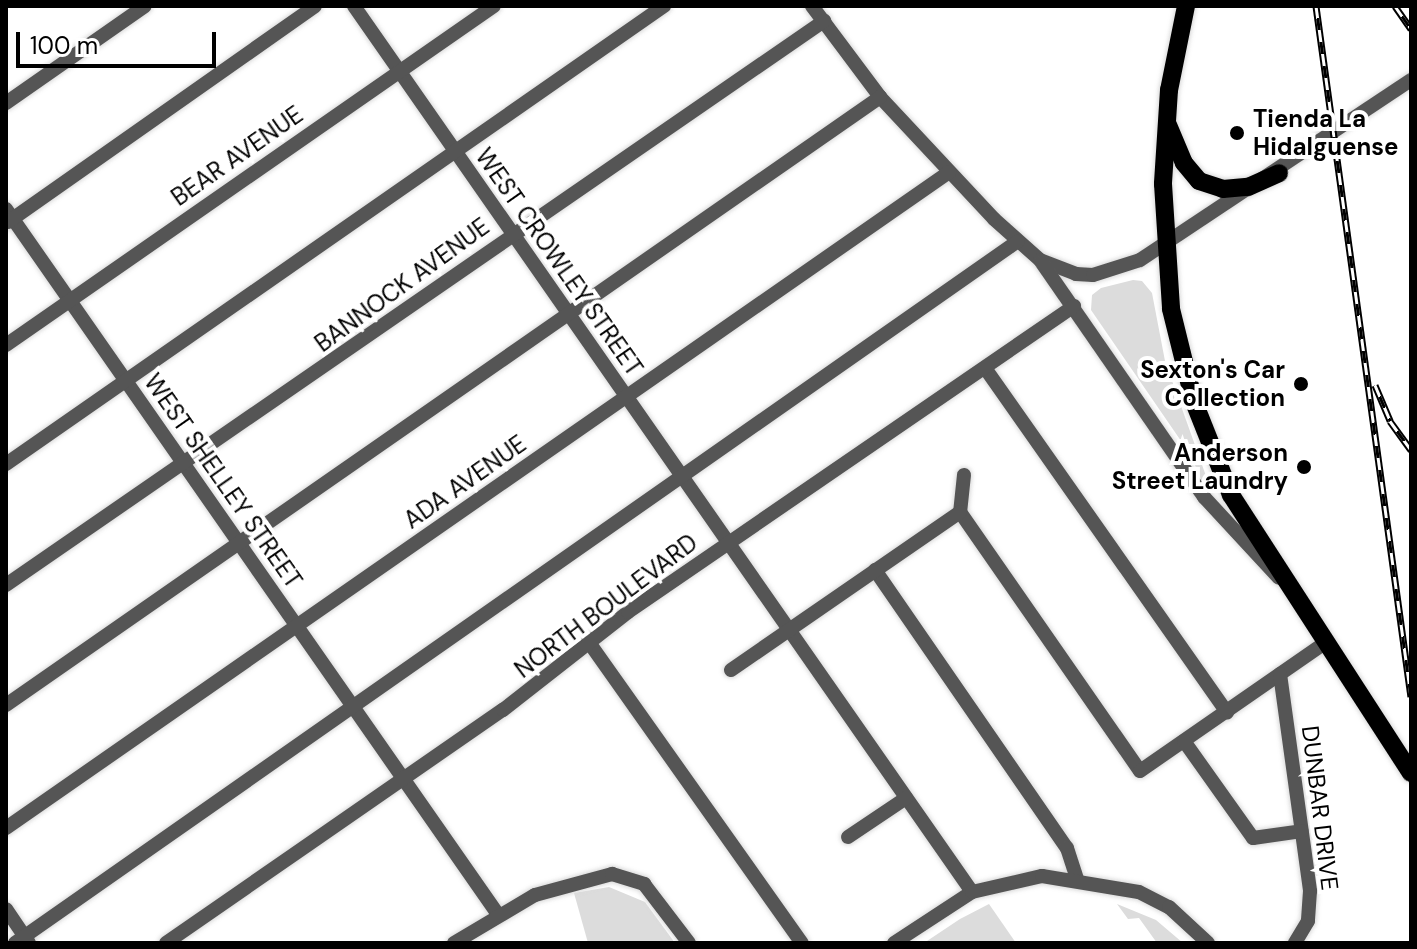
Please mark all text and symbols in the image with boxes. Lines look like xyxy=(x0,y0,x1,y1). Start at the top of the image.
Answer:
scale bar xyxy=(20,16,220,66)
text: 100 m xyxy=(30,30,98,61)
street label: BEAR AVENUE xyxy=(166,100,308,212)
place label: Tienda La Hidalguense xyxy=(1253,105,1398,161)
marker: Tienda La Hidalguense xyxy=(1228,124,1246,142)
street label: WEST CROWLEY STREET xyxy=(469,143,649,381)
street label: BANNOCK AVENUE xyxy=(309,212,495,358)
place label: Sexton's Car Collection xyxy=(1140,356,1285,412)
street label: WEST SHELLEY STREET xyxy=(138,368,308,594)
marker: Sexton's Car Collection xyxy=(1292,375,1310,393)
street label: ADA AVENUE xyxy=(398,429,532,535)
place label: Anderson Street Laundry xyxy=(1112,439,1288,495)
marker: Anderson Street Laundry xyxy=(1295,458,1313,476)
street label: NORTH BOULEVARD xyxy=(509,528,703,684)
street label: DUNBAR DRIVE xyxy=(1296,724,1344,892)

